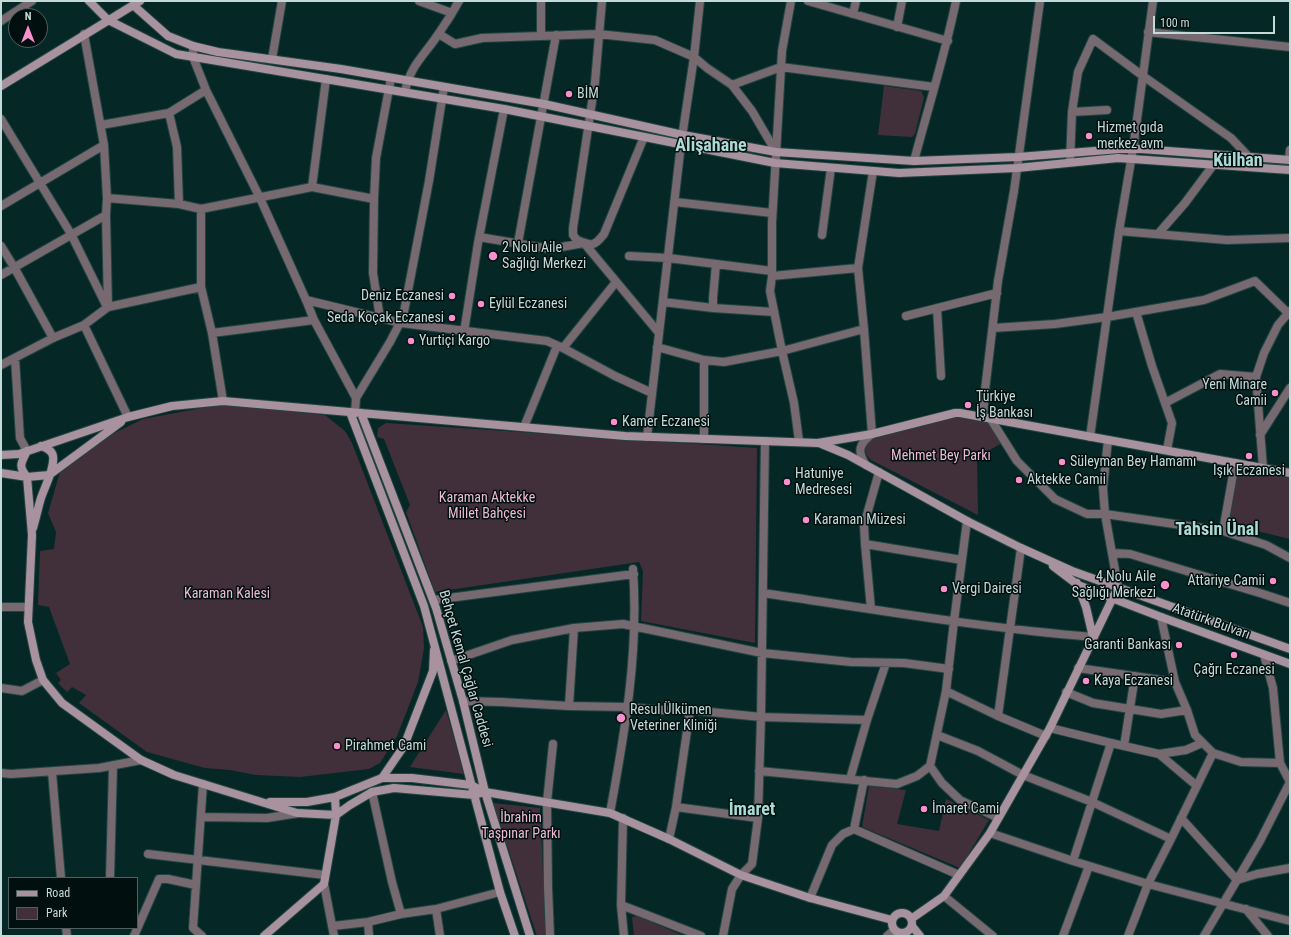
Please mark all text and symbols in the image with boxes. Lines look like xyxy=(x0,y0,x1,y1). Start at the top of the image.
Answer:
north arrow xyxy=(8,8,48,48)
scale bar xyxy=(1155,8,1277,34)
text: N xyxy=(25,10,31,23)
text: 100 m xyxy=(1160,16,1190,30)
place label: BİM xyxy=(577,86,599,102)
marker: BİM xyxy=(564,89,574,99)
place label: Hizmet gıda merkez avm xyxy=(1097,120,1164,152)
marker: Hizmet gıda merkez avm xyxy=(1084,131,1094,141)
district label: Alişahane xyxy=(675,135,747,157)
district label: Külhan xyxy=(1213,150,1263,172)
place label: 2 Nolu Aile Sağlığı Merkezi xyxy=(502,240,586,272)
marker: 2 Nolu Aile Sağlığı Merkezi xyxy=(487,250,499,262)
place label: Deniz Eczanesi xyxy=(361,288,444,304)
marker: Deniz Eczanesi xyxy=(447,291,457,301)
place label: Eylül Eczanesi xyxy=(489,296,567,312)
marker: Eylül Eczanesi xyxy=(476,299,486,309)
place label: Seda Koçak Eczanesi xyxy=(327,310,444,326)
marker: Seda Koçak Eczanesi xyxy=(447,313,457,323)
place label: Yurtiçi Kargo xyxy=(419,333,490,349)
marker: Yurtiçi Kargo xyxy=(406,336,416,346)
place label: Yeni Minare Camii xyxy=(1202,377,1267,410)
marker: Yeni Minare Camii xyxy=(1270,388,1280,398)
place label: Türkiye İş Bankası xyxy=(976,389,1033,422)
marker: Türkiye İş Bankası xyxy=(963,400,973,410)
place label: Kamer Eczanesi xyxy=(622,414,710,430)
marker: Kamer Eczanesi xyxy=(609,417,619,427)
park label: Mehmet Bey Parkı xyxy=(891,448,991,464)
marker: Işık Eczanesi xyxy=(1244,451,1254,461)
place label: Süleyman Bey Hamamı xyxy=(1070,454,1196,470)
marker: Süleyman Bey Hamamı xyxy=(1057,457,1067,467)
place label: Işık Eczanesi xyxy=(1213,463,1285,479)
place label: Hatuniye Medresesi xyxy=(795,466,852,498)
place label: Aktekke Camii xyxy=(1027,472,1106,488)
marker: Aktekke Camii xyxy=(1014,475,1024,485)
marker: Hatuniye Medresesi xyxy=(782,477,792,487)
park label: Karaman Aktekke Millet Bahçesi xyxy=(439,490,535,522)
place label: Karaman Müzesi xyxy=(814,512,906,528)
marker: Karaman Müzesi xyxy=(801,515,811,525)
district label: Tahsin Ünal xyxy=(1175,519,1259,541)
place label: 4 Nolu Aile Sağlığı Merkezi xyxy=(1072,569,1156,602)
place label: Attariye Camii xyxy=(1187,573,1265,589)
marker: Attariye Camii xyxy=(1268,576,1278,586)
marker: 4 Nolu Aile Sağlığı Merkezi xyxy=(1159,579,1171,591)
place label: Vergi Dairesi xyxy=(952,581,1022,597)
marker: Vergi Dairesi xyxy=(939,584,949,594)
park label: Karaman Kalesi xyxy=(184,586,270,602)
street label: Behçet Kemal Çağlar Caddesi xyxy=(435,588,495,750)
street label: Atatürk Bulvarı xyxy=(1170,600,1252,644)
place label: Garanti Bankası xyxy=(1084,637,1171,653)
marker: Garanti Bankası xyxy=(1174,640,1184,650)
marker: Çağrı Eczanesi xyxy=(1229,650,1239,660)
place label: Çağrı Eczanesi xyxy=(1193,662,1275,678)
place label: Kaya Eczanesi xyxy=(1094,673,1173,689)
marker: Kaya Eczanesi xyxy=(1081,676,1091,686)
place label: Resul Ülkümen Veteriner Kliniği xyxy=(630,702,717,734)
marker: Resul Ülkümen Veteriner Kliniği xyxy=(615,712,627,724)
place label: Pirahmet Cami xyxy=(345,738,426,754)
marker: Pirahmet Cami xyxy=(332,741,342,751)
district label: İmaret xyxy=(729,799,775,821)
place label: İmaret Cami xyxy=(932,801,999,817)
marker: İmaret Cami xyxy=(919,804,929,814)
park label: İbrahim Taşpınar Parkı xyxy=(481,810,561,842)
legend xyxy=(8,877,138,929)
text: Road xyxy=(46,886,70,900)
text: Park xyxy=(46,906,67,920)

